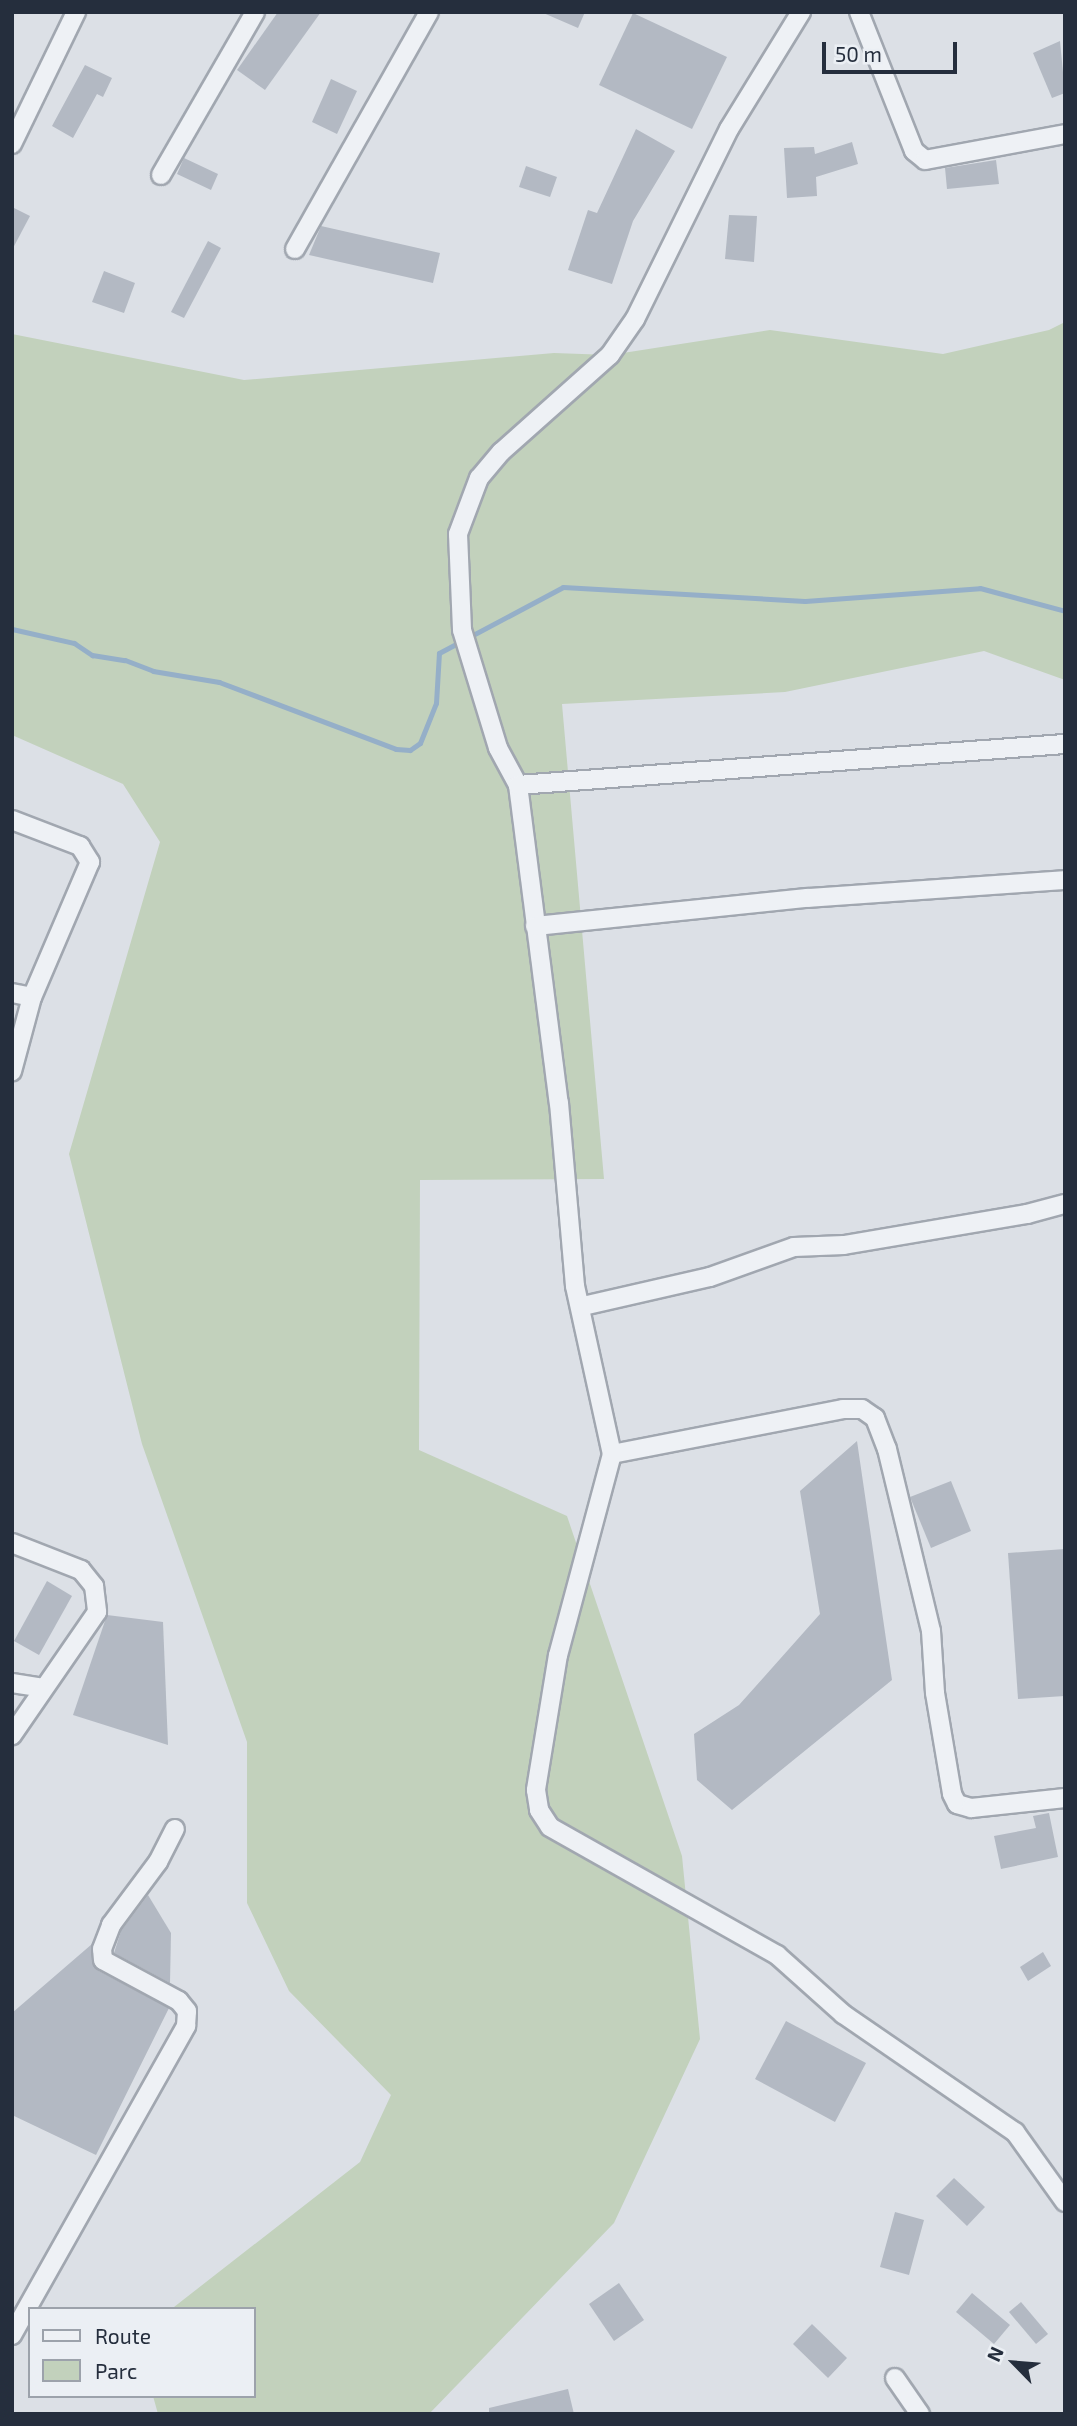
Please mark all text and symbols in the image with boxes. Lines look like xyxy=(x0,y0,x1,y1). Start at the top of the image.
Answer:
scale bar xyxy=(825,28,960,72)
text: 50 m xyxy=(835,41,882,66)
legend xyxy=(28,2307,256,2398)
text: Route xyxy=(95,2323,151,2348)
north arrow xyxy=(979,2328,1049,2398)
text: N xyxy=(981,2343,1008,2365)
text: Parc xyxy=(95,2358,137,2383)

